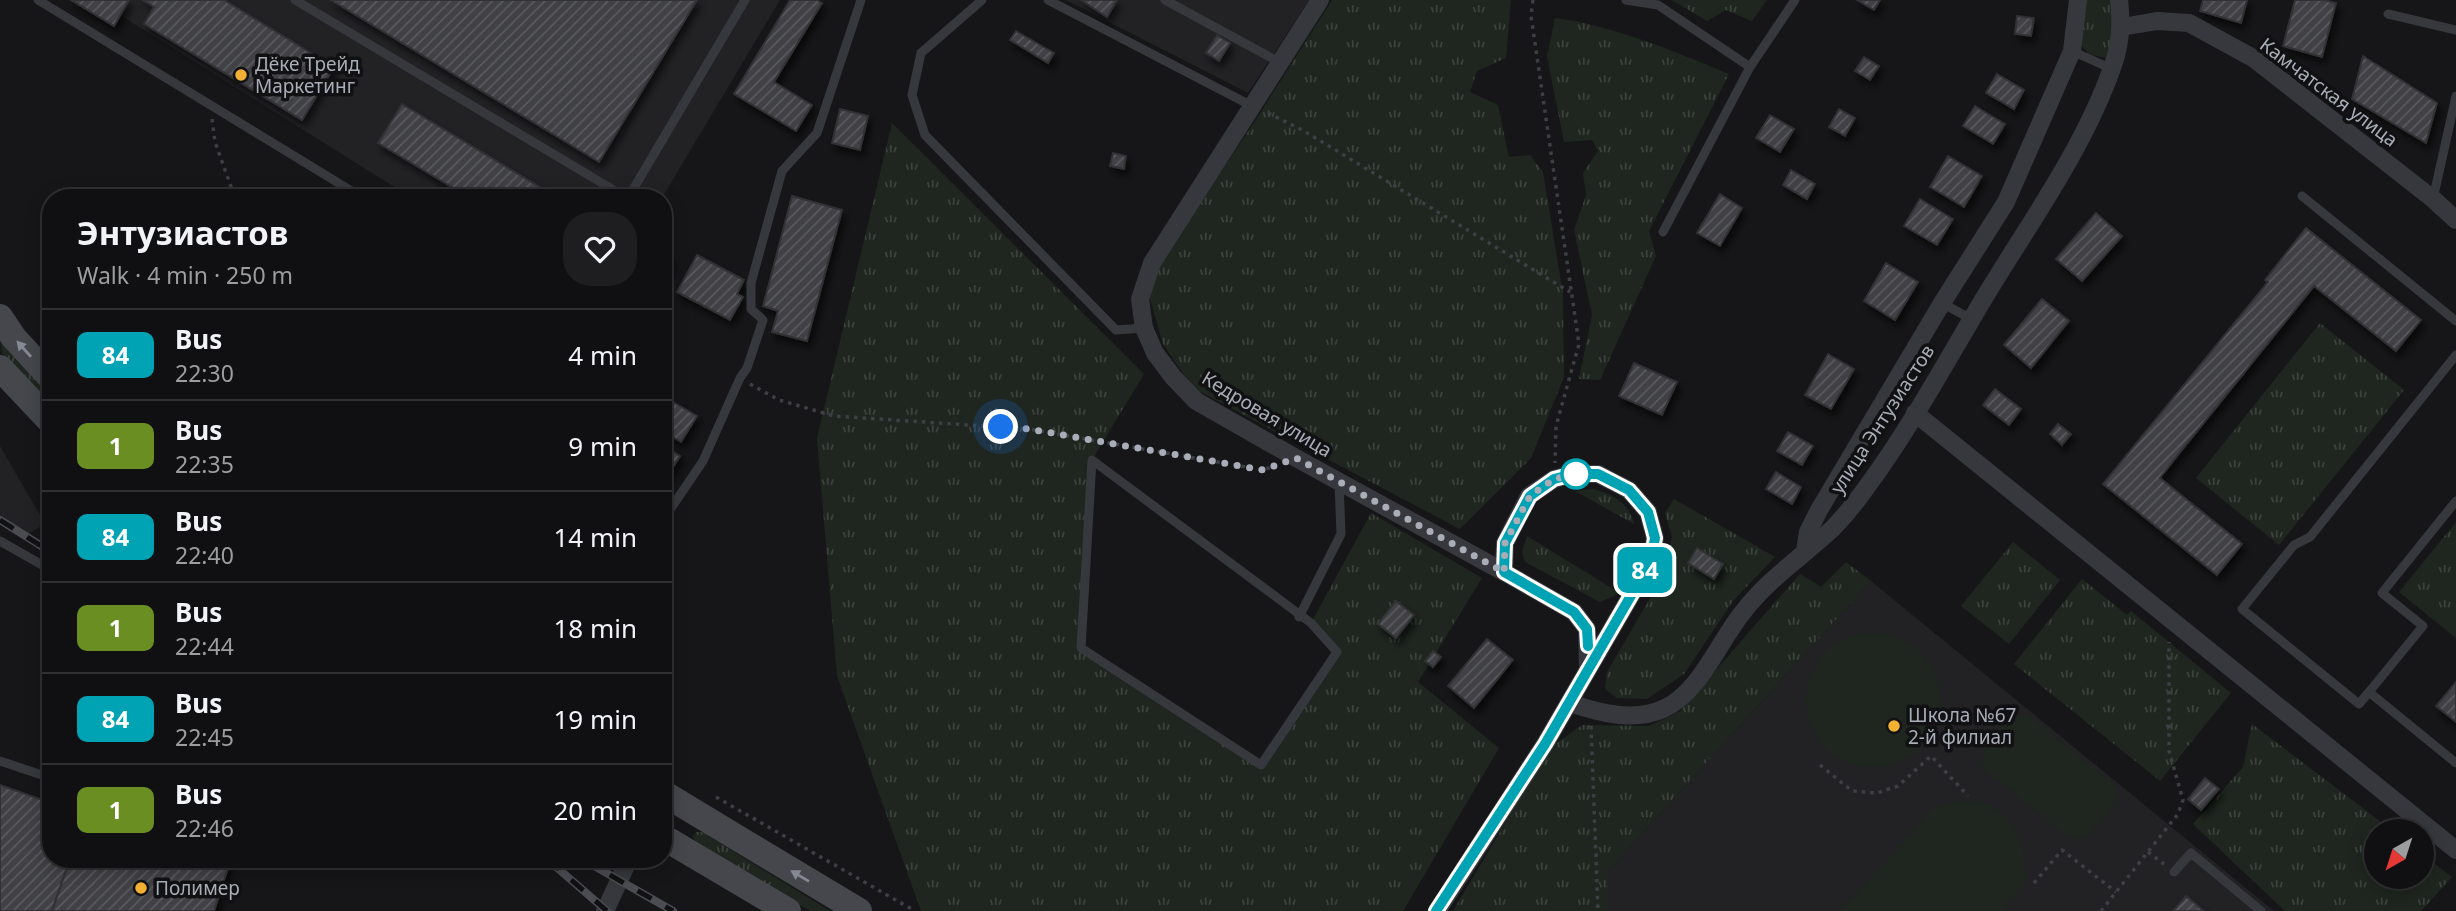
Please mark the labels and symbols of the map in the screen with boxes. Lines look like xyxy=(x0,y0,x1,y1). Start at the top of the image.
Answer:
street label: Камчатская улица xyxy=(2255,32,2403,152)
place label: Дёке Трейд Маркетинг xyxy=(255,51,360,99)
marker: Дёке Трейд Маркетинг xyxy=(233,67,249,83)
street label: улица Энтузиастов xyxy=(1824,339,1940,499)
one-way arrow xyxy=(17,340,32,357)
street label: Кедровая улица xyxy=(1197,365,1337,463)
your location xyxy=(983,409,1018,444)
unlabelled marker xyxy=(1561,459,1591,489)
line badge: 84 xyxy=(1614,547,1676,593)
place label: Школа №67 2-й филиал xyxy=(1908,702,2016,750)
marker: Школа №67 2-й филиал xyxy=(1886,718,1902,734)
north arrow xyxy=(2364,819,2434,889)
one-way arrow xyxy=(791,869,810,882)
place label: Полимер xyxy=(155,875,240,901)
marker: Полимер xyxy=(133,880,149,896)

